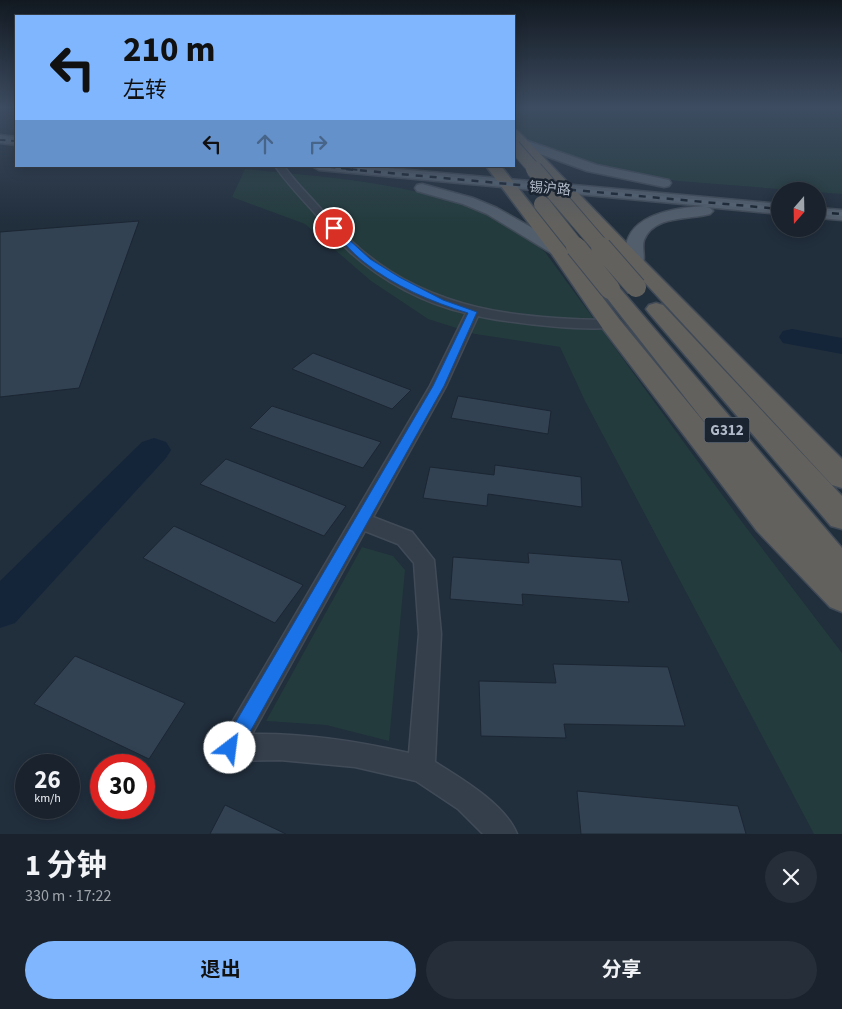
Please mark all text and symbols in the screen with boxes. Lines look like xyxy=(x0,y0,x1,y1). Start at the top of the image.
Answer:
text: 210 m xyxy=(123,25,215,75)
icon: left xyxy=(40,35,105,100)
text: 左转 xyxy=(123,74,167,106)
icon: left xyxy=(198,130,226,158)
icon: ahead xyxy=(251,130,279,158)
icon: right xyxy=(304,130,332,158)
street label: 锡沪路 xyxy=(528,177,572,201)
north arrow xyxy=(771,182,826,238)
map controls xyxy=(771,182,826,237)
pin xyxy=(313,207,355,249)
icon: arrive xyxy=(320,214,348,242)
road number: G312 xyxy=(704,418,750,442)
position arrow xyxy=(203,721,255,773)
speed limit sign: 30 xyxy=(90,754,155,819)
text: 26 xyxy=(34,762,61,798)
text: km/h xyxy=(34,790,61,807)
text: 1 分钟 xyxy=(25,844,107,887)
button: close xyxy=(765,851,817,903)
text: 330 m · 17:22 xyxy=(25,885,112,907)
button: 退出 xyxy=(25,941,416,999)
button: 分享 xyxy=(426,941,817,999)

